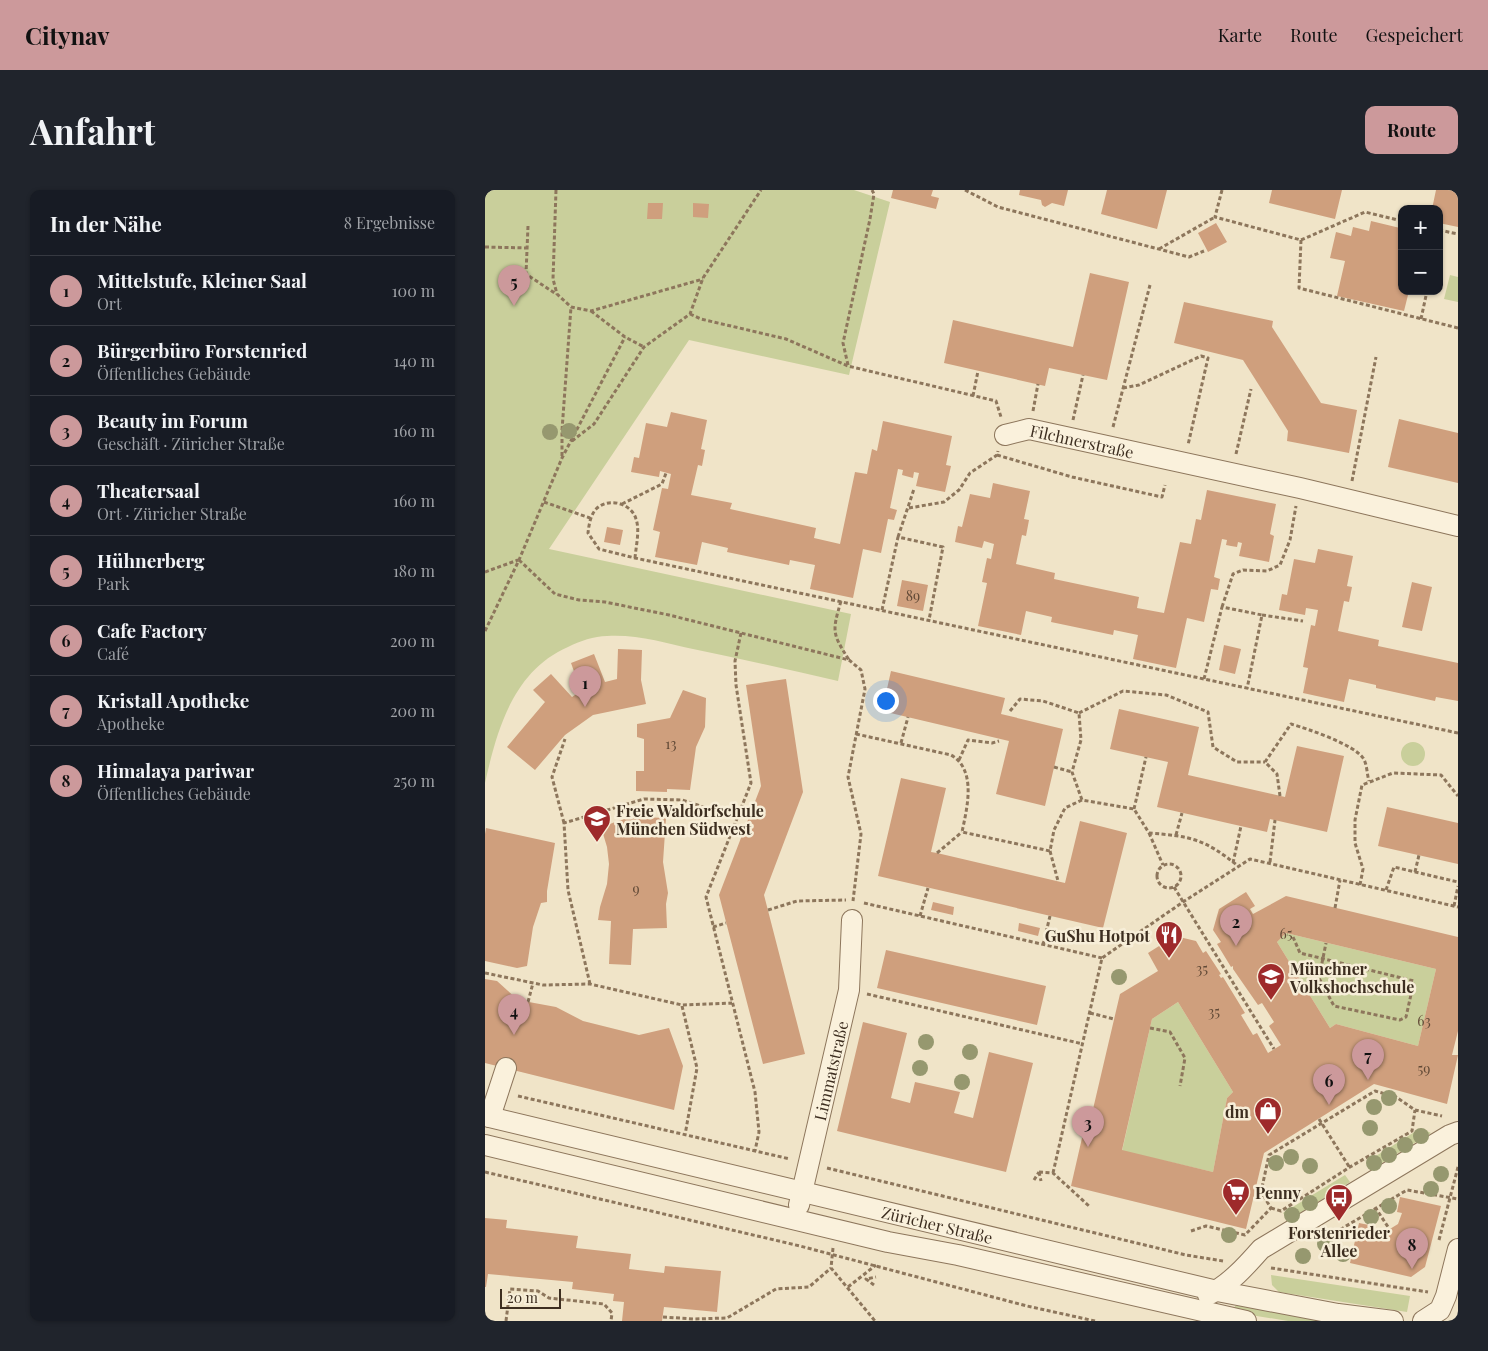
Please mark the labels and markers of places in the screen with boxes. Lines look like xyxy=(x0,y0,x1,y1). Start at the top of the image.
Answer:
pin: 5 xyxy=(498,265,530,306)
pin: 1 xyxy=(569,666,601,707)
place label: Freie Waldorfschule München Südwest xyxy=(616,800,764,839)
school or university icon: Freie Waldorfschule München Südwest xyxy=(582,804,612,843)
pin: 2 xyxy=(1220,905,1252,946)
restaurant icon: GuShu Hotpot xyxy=(1154,920,1184,959)
place label: GuShu Hotpot xyxy=(1045,925,1150,946)
place label: Münchner Volkshochschule xyxy=(1289,958,1414,997)
school or university icon: Münchner Volkshochschule xyxy=(1256,962,1286,1001)
pin: 4 xyxy=(498,994,530,1035)
pin: 7 xyxy=(1352,1039,1384,1080)
pin: 6 xyxy=(1313,1064,1345,1105)
shop icon: dm xyxy=(1253,1096,1283,1135)
place label: dm xyxy=(1225,1101,1250,1122)
pin: 3 xyxy=(1072,1106,1104,1147)
supermarket icon: Penny xyxy=(1221,1177,1251,1216)
place label: Penny xyxy=(1255,1182,1301,1203)
bus stop icon: Forstenrieder Allee xyxy=(1324,1183,1354,1222)
place label: Forstenrieder Allee xyxy=(1288,1222,1390,1261)
pin: 8 xyxy=(1396,1228,1428,1269)

